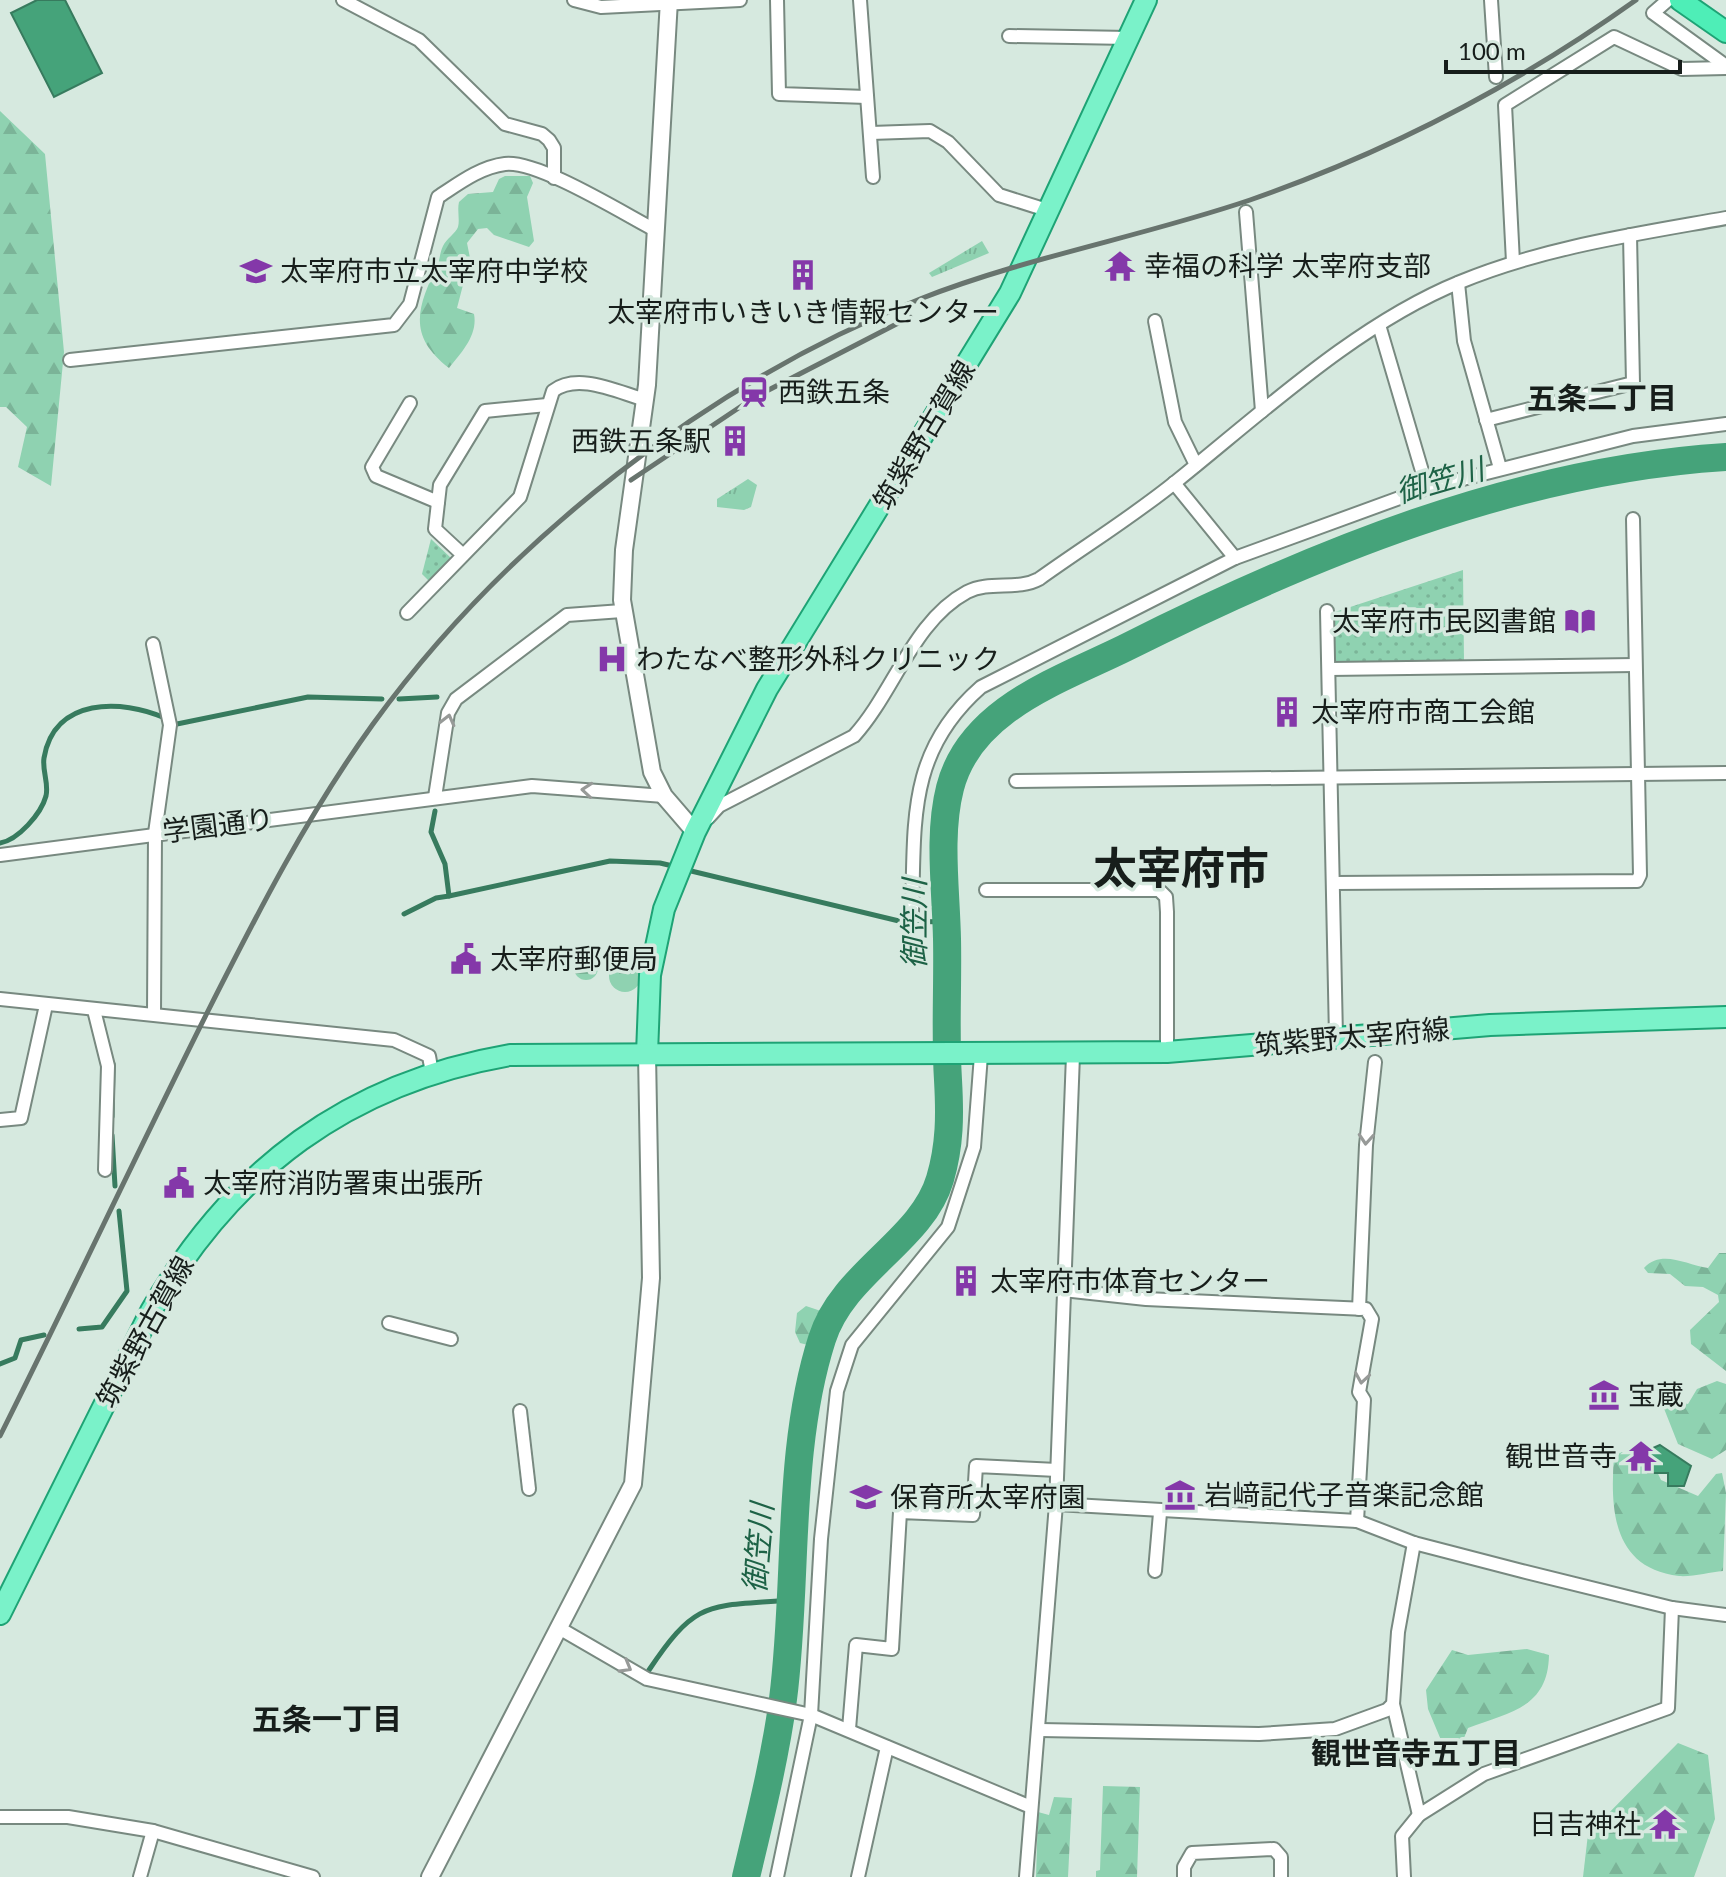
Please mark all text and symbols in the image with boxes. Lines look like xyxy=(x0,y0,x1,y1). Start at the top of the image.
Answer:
scale bar xyxy=(1446,24,1680,74)
text: 100 m xyxy=(1458,36,1526,65)
place label: 幸福の科学 太宰府支部 xyxy=(1144,248,1431,282)
temple icon: 幸福の科学 太宰府支部 xyxy=(1103,249,1137,283)
place label: 太宰府市立太宰府中学校 xyxy=(280,253,588,287)
school or university icon: 太宰府市立太宰府中学校 xyxy=(239,254,273,288)
building icon: 太宰府市いきいき情報センター xyxy=(786,258,820,292)
place label: 太宰府市いきいき情報センター xyxy=(607,294,999,328)
street label: 筑紫野古賀線 xyxy=(865,354,981,515)
place label: 西鉄五条 xyxy=(778,374,890,408)
station icon: 西鉄五条 xyxy=(737,375,771,409)
district label: 五条二丁目 xyxy=(1527,379,1677,415)
place label: 西鉄五条駅 xyxy=(571,423,711,457)
building icon: 西鉄五条駅 xyxy=(718,424,752,458)
water label: 御笠川 xyxy=(1391,449,1491,509)
place label: 太宰府市民図書館 xyxy=(1332,603,1556,637)
library icon: 太宰府市民図書館 xyxy=(1563,604,1597,638)
place label: わたなべ整形外科クリニック xyxy=(636,641,1000,675)
hospital icon: わたなべ整形外科クリニック xyxy=(595,642,629,676)
place label: 太宰府市商工会館 xyxy=(1311,694,1535,728)
building icon: 太宰府市商工会館 xyxy=(1270,695,1304,729)
one-way arrow xyxy=(439,714,456,728)
one-way arrow xyxy=(580,782,593,799)
street label: 学園通り xyxy=(160,800,276,848)
district label: 太宰府市 xyxy=(1093,841,1269,893)
water label: 御笠川 xyxy=(895,876,931,969)
place label: 太宰府郵便局 xyxy=(490,941,658,975)
public building icon: 太宰府郵便局 xyxy=(449,942,483,976)
street label: 筑紫野太宰府線 xyxy=(1253,1011,1451,1061)
one-way arrow xyxy=(1358,1133,1375,1146)
place label: 太宰府消防署東出張所 xyxy=(203,1165,483,1199)
public building icon: 太宰府消防署東出張所 xyxy=(162,1166,196,1200)
street label: 筑紫野古賀線 xyxy=(89,1250,200,1413)
place label: 太宰府市体育センター xyxy=(990,1263,1270,1297)
building icon: 太宰府市体育センター xyxy=(949,1264,983,1298)
one-way arrow xyxy=(1354,1371,1371,1385)
place label: 宝蔵 xyxy=(1628,1377,1684,1411)
museum icon: 宝蔵 xyxy=(1587,1378,1621,1412)
place label: 観世音寺 xyxy=(1505,1438,1617,1472)
temple icon: 観世音寺 xyxy=(1624,1439,1658,1473)
place label: 岩﨑記代子音楽記念館 xyxy=(1204,1477,1484,1511)
museum icon: 岩﨑記代子音楽記念館 xyxy=(1163,1478,1197,1512)
place label: 保育所太宰府園 xyxy=(890,1479,1086,1513)
school or university icon: 保育所太宰府園 xyxy=(849,1480,883,1514)
water label: 御笠川 xyxy=(735,1498,779,1594)
one-way arrow xyxy=(617,1657,632,1673)
district label: 五条一丁目 xyxy=(252,1700,402,1736)
district label: 観世音寺五丁目 xyxy=(1311,1734,1521,1770)
place label: 日吉神社 xyxy=(1529,1806,1641,1840)
temple icon: 日吉神社 xyxy=(1648,1807,1682,1841)

